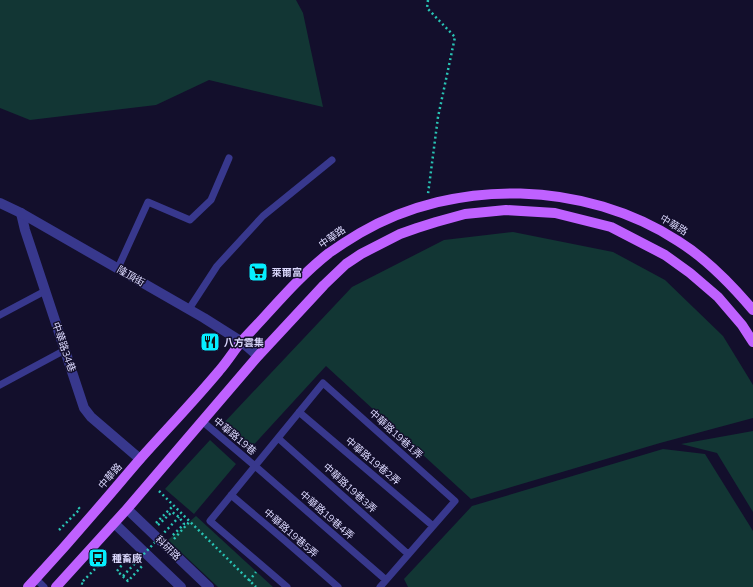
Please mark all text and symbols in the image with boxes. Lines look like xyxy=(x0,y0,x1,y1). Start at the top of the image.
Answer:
street label: 中華路 xyxy=(658,212,690,238)
street label: 中華路 xyxy=(316,223,348,251)
supermarket icon: 萊爾富 xyxy=(247,261,269,283)
street label: 隆頂街 xyxy=(115,263,147,289)
place label: 萊爾富 xyxy=(272,266,302,279)
street label: 中華路34巷 xyxy=(49,320,79,374)
restaurant icon: 八方雲集 xyxy=(199,331,221,353)
place label: 八方雲集 xyxy=(224,336,264,349)
street label: 中華路19巷1弄 xyxy=(366,406,426,462)
street label: 中華路19巷 xyxy=(211,414,259,458)
street label: 中華路19巷2弄 xyxy=(343,434,403,488)
street label: 中華路 xyxy=(95,460,125,492)
street label: 中華路19巷3弄 xyxy=(320,460,380,516)
street label: 中華路19巷4弄 xyxy=(297,488,357,542)
street label: 中華路19巷5弄 xyxy=(261,506,321,560)
street label: 科研路 xyxy=(153,533,183,563)
bus stop icon: 種畜廠 xyxy=(87,547,109,569)
place label: 種畜廠 xyxy=(112,552,142,565)

